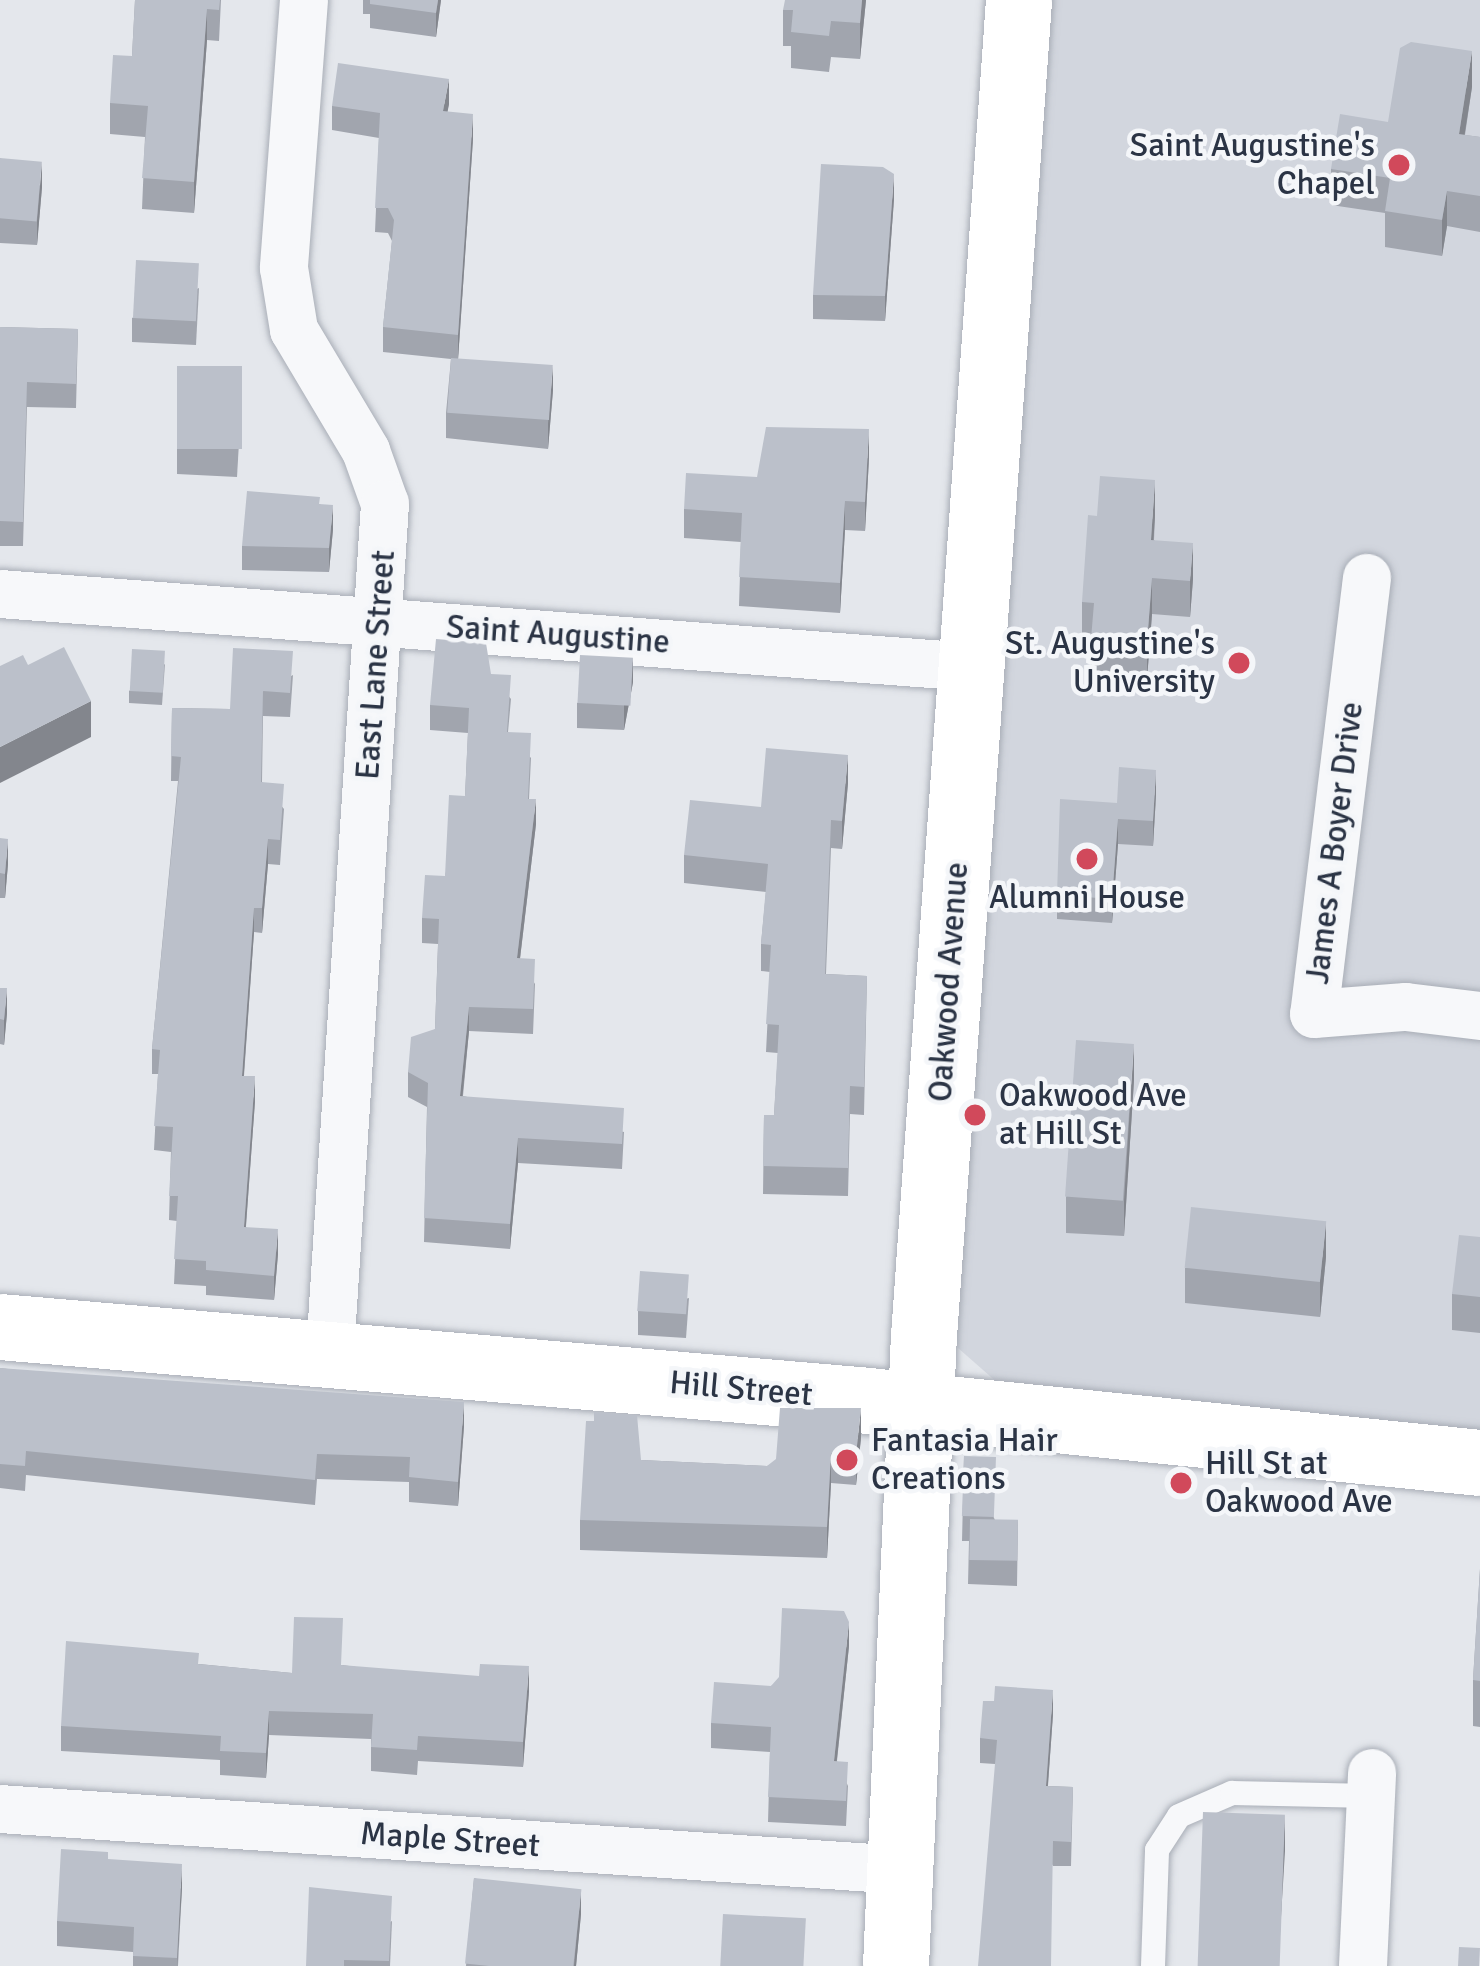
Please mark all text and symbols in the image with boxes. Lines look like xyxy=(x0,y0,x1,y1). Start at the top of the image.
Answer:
place label: Saint Augustine's Chapel xyxy=(1130,126,1375,204)
marker: Saint Augustine's Chapel xyxy=(1386,152,1412,178)
street label: East Lane Street xyxy=(348,549,404,781)
street label: Saint Augustine xyxy=(445,607,671,663)
place label: St. Augustine's University xyxy=(1005,624,1215,702)
marker: St. Augustine's University xyxy=(1226,650,1252,676)
street label: James A Boyer Drive xyxy=(1298,700,1372,986)
marker: Alumni House xyxy=(1074,846,1100,872)
street label: Oakwood Avenue xyxy=(921,861,977,1103)
place label: Alumni House xyxy=(989,878,1185,918)
place label: Oakwood Ave at Hill St xyxy=(999,1076,1187,1154)
marker: Oakwood Ave at Hill St xyxy=(962,1102,988,1128)
street label: Hill Street xyxy=(668,1363,814,1415)
place label: Fantasia Hair Creations xyxy=(871,1421,1058,1499)
place label: Hill St at Oakwood Ave xyxy=(1205,1444,1393,1522)
marker: Fantasia Hair Creations xyxy=(834,1447,860,1473)
marker: Hill St at Oakwood Ave xyxy=(1168,1470,1194,1496)
street label: Maple Street xyxy=(359,1814,541,1866)

